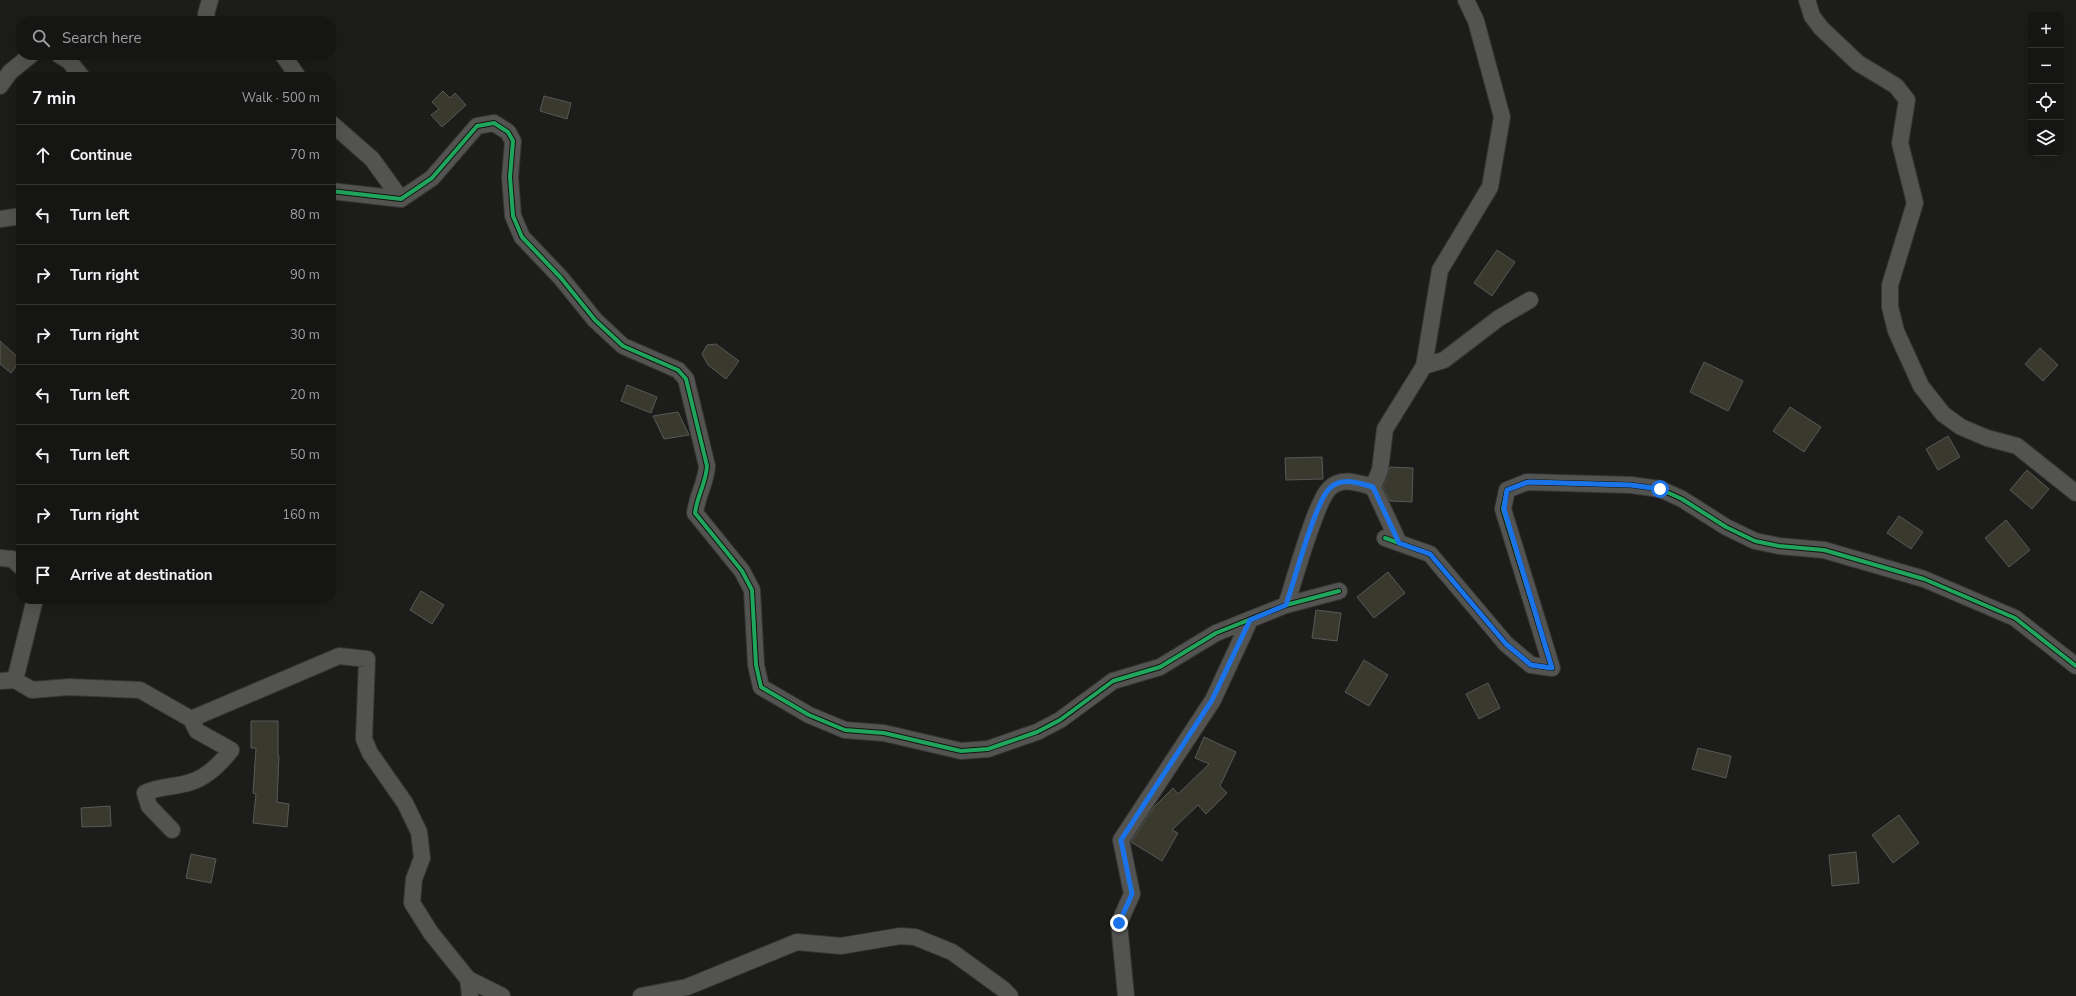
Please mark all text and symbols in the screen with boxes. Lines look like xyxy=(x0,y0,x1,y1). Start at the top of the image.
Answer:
map controls xyxy=(2028,12,2064,156)
button: + xyxy=(2028,12,2064,48)
search box xyxy=(16,16,336,60)
icon: search xyxy=(30,27,52,49)
text: Search here xyxy=(62,28,142,48)
button: − xyxy=(2028,48,2064,84)
button: locate xyxy=(2028,84,2064,120)
text: 7 min xyxy=(32,87,76,110)
text: Walk · 500 m xyxy=(242,89,320,107)
button: layers xyxy=(2028,120,2064,156)
icon: ahead xyxy=(32,144,54,166)
text: Continue xyxy=(70,145,132,165)
text: 70 m xyxy=(290,146,320,164)
icon: left xyxy=(32,204,54,226)
text: Turn left xyxy=(70,205,129,225)
text: 80 m xyxy=(290,206,320,224)
icon: right xyxy=(32,264,54,286)
text: Turn right xyxy=(70,265,139,285)
text: 90 m xyxy=(290,266,320,284)
icon: right xyxy=(32,324,54,346)
text: Turn right xyxy=(70,325,139,345)
text: 30 m xyxy=(290,326,320,344)
icon: left xyxy=(32,384,54,406)
text: Turn left xyxy=(70,385,129,405)
text: 20 m xyxy=(290,386,320,404)
icon: left xyxy=(32,444,54,466)
text: Turn left xyxy=(70,445,129,465)
text: 50 m xyxy=(290,446,320,464)
route start xyxy=(1651,480,1669,498)
icon: right xyxy=(32,504,54,526)
text: Turn right xyxy=(70,505,139,525)
text: 160 m xyxy=(282,506,320,524)
icon: arrive xyxy=(32,564,54,586)
text: Arrive at destination xyxy=(70,565,213,585)
route end xyxy=(1110,914,1128,932)

